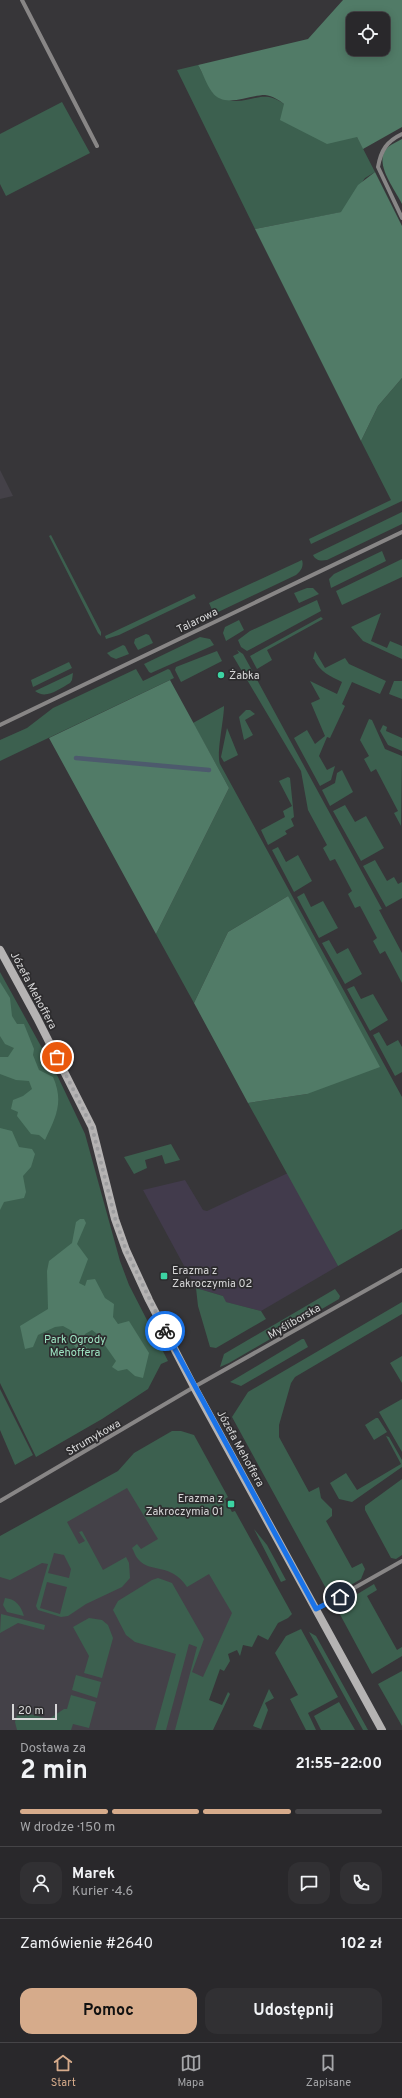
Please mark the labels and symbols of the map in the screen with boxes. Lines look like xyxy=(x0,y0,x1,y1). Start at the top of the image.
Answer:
street label: Talarowa xyxy=(175,605,220,637)
place label: Żabka xyxy=(229,668,260,683)
marker: Żabka xyxy=(216,670,226,680)
street label: Józefa Mehoffera xyxy=(7,949,60,1032)
pin xyxy=(40,1040,74,1074)
place label: Erazma z Zakroczymia 02 xyxy=(172,1264,252,1291)
marker: Erazma z Zakroczymia 02 xyxy=(159,1271,169,1281)
street label: Myśliborska xyxy=(266,1301,324,1343)
courier xyxy=(145,1311,185,1351)
park label: Park Ogrody Mehoffera xyxy=(44,1333,106,1360)
street label: Józefa Mehoffera xyxy=(213,1408,267,1490)
street label: Strumykowa xyxy=(64,1416,124,1459)
place label: Erazma z Zakroczymia 01 xyxy=(145,1492,223,1519)
marker: Erazma z Zakroczymia 01 xyxy=(226,1499,236,1509)
pin xyxy=(323,1580,357,1614)
scale bar xyxy=(12,1702,57,1721)

